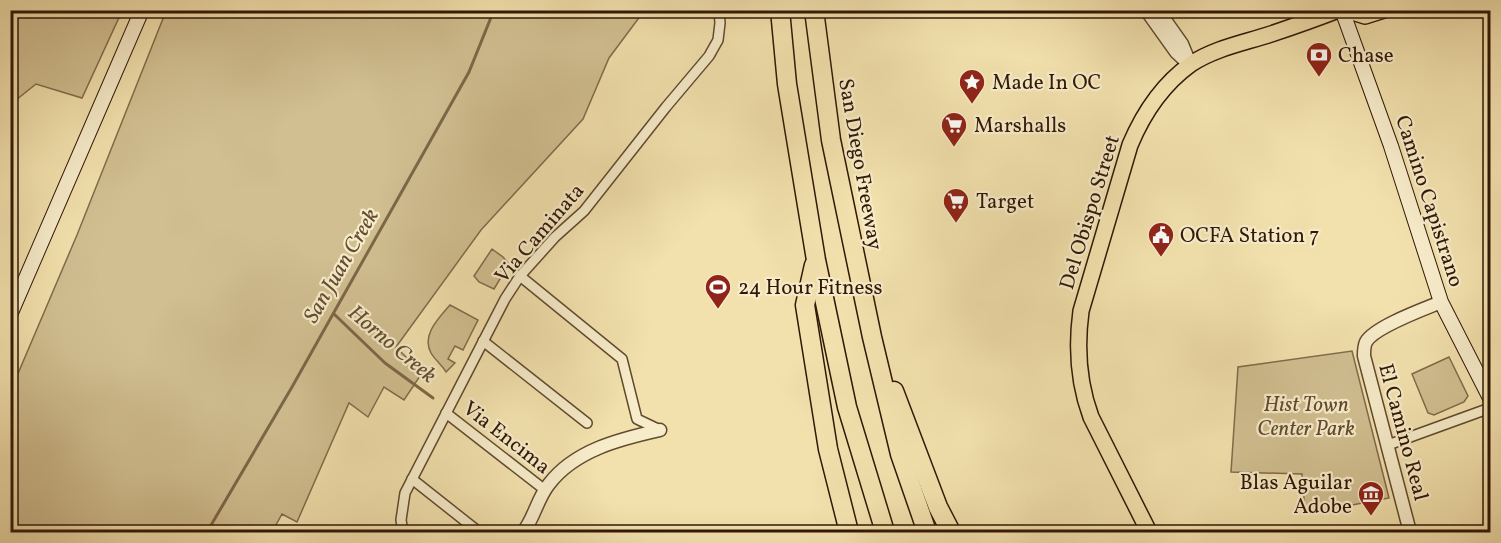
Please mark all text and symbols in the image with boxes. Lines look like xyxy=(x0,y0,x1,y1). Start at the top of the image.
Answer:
bank icon: Chase xyxy=(1304,40,1334,78)
place label: Chase xyxy=(1338,42,1394,71)
place icon: Made In OC xyxy=(957,67,987,105)
place label: Made In OC xyxy=(992,69,1101,98)
street label: San Diego Freeway xyxy=(830,76,889,253)
supermarket icon: Marshalls xyxy=(939,110,969,148)
place label: Marshalls xyxy=(974,112,1066,141)
street label: Camino Capistrano xyxy=(1387,112,1470,291)
street label: Del Obispo Street xyxy=(1053,132,1128,293)
street label: Via Caminata xyxy=(489,178,592,290)
supermarket icon: Target xyxy=(941,186,971,224)
place label: Target xyxy=(976,188,1034,217)
water label: San Juan Creek xyxy=(297,203,387,329)
public building icon: OCFA Station 7 xyxy=(1146,220,1176,258)
place label: OCFA Station 7 xyxy=(1180,222,1319,251)
sports icon: 24 Hour Fitness xyxy=(703,272,733,310)
place label: 24 Hour Fitness xyxy=(738,274,883,303)
water label: Horno Creek xyxy=(340,298,443,391)
street label: El Camino Real xyxy=(1370,361,1435,504)
park label: Hist Town Center Park xyxy=(1257,391,1355,444)
street label: Via Encima xyxy=(456,395,556,482)
place label: Blas Aguilar Adobe xyxy=(1240,469,1352,522)
museum icon: Blas Aguilar Adobe xyxy=(1356,479,1386,517)

